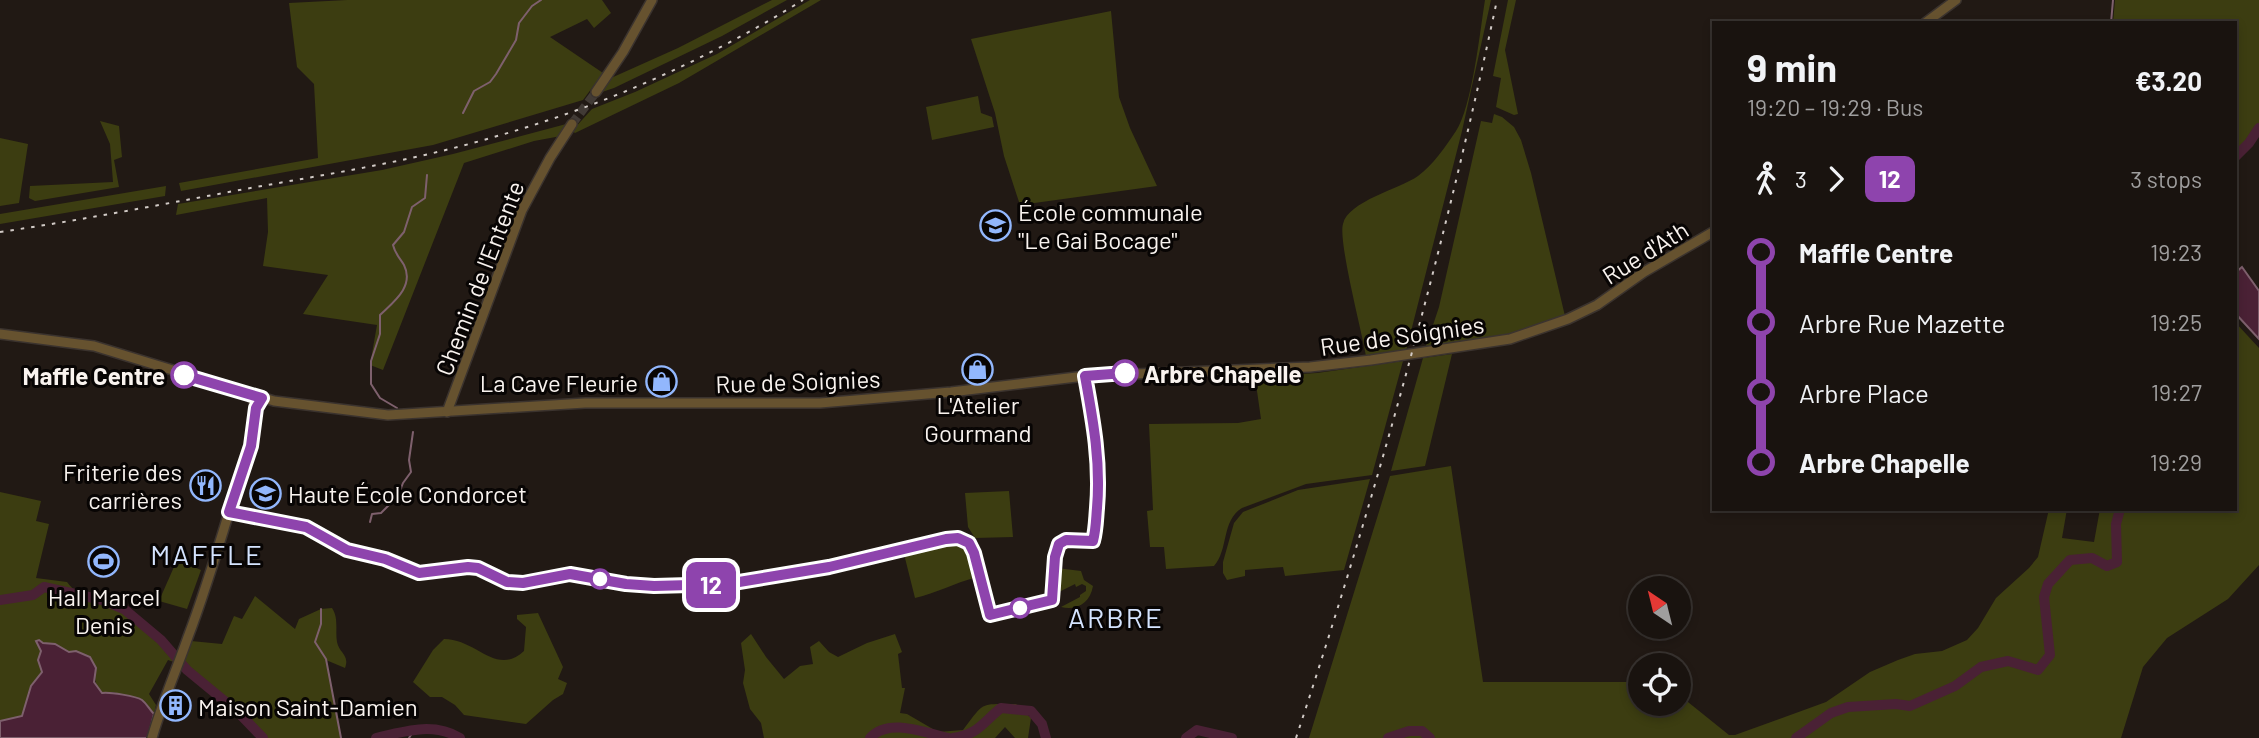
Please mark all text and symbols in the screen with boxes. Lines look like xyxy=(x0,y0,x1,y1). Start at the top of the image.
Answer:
text: 9 min xyxy=(1747,44,1837,90)
text: €3.20 xyxy=(2135,65,2202,96)
text: 19:20 – 19:29 · Bus xyxy=(1747,93,1923,121)
icon: walk xyxy=(1747,160,1785,198)
icon: forward xyxy=(1817,160,1855,198)
text: 12 xyxy=(1879,164,1901,193)
text: 3 xyxy=(1795,165,1807,193)
text: 3 stops xyxy=(2130,165,2202,193)
street label: Chemin de l'Entente xyxy=(429,177,529,379)
place label: École communale "Le Gai Bocage" xyxy=(1018,197,1203,254)
school or university icon: École communale "Le Gai Bocage" xyxy=(978,208,1012,242)
street label: Rue d'Ath xyxy=(1597,214,1693,290)
text: Maffle Centre xyxy=(1799,237,1953,268)
text: 19:23 xyxy=(2150,238,2202,266)
text: Arbre Rue Mazette xyxy=(1799,307,2005,338)
text: 19:25 xyxy=(2150,308,2202,336)
street label: Rue de Soignies xyxy=(1318,309,1486,361)
shop icon: L'Atelier Gourmand xyxy=(961,353,995,387)
place label: Arbre Chapelle xyxy=(1144,359,1302,388)
marker: Arbre Chapelle xyxy=(1112,360,1138,386)
place label: Maffle Centre xyxy=(23,361,165,390)
marker: Maffle Centre xyxy=(171,362,197,388)
street label: Rue de Soignies xyxy=(715,364,881,398)
shop icon: La Cave Fleurie xyxy=(644,365,678,399)
place label: La Cave Fleurie xyxy=(480,368,638,397)
text: Arbre Place xyxy=(1799,377,1929,408)
text: 19:27 xyxy=(2151,378,2202,406)
place label: L'Atelier Gourmand xyxy=(924,390,1032,447)
text: Arbre Chapelle xyxy=(1799,447,1970,478)
text: 19:29 xyxy=(2150,448,2202,476)
place label: Friterie des carrières xyxy=(63,457,182,514)
restaurant icon: Friterie des carrières xyxy=(188,468,222,502)
school or university icon: Haute École Condorcet xyxy=(248,476,282,510)
place label: Haute École Condorcet xyxy=(288,479,527,508)
district label: MAFFLE xyxy=(150,537,264,571)
sports icon: Hall Marcel Denis xyxy=(87,545,121,579)
line badge: 12 xyxy=(680,562,742,608)
unlabelled marker xyxy=(590,569,610,589)
text: 12 xyxy=(700,570,722,599)
north arrow xyxy=(1628,576,1690,639)
map controls xyxy=(1628,576,1691,716)
place label: Hall Marcel Denis xyxy=(48,582,160,639)
unlabelled marker xyxy=(1010,598,1030,618)
district label: ARBRE xyxy=(1068,600,1164,634)
button: locate xyxy=(1628,653,1691,716)
building icon: Maison Saint-Damien xyxy=(158,689,192,723)
place label: Maison Saint-Damien xyxy=(198,692,418,721)

